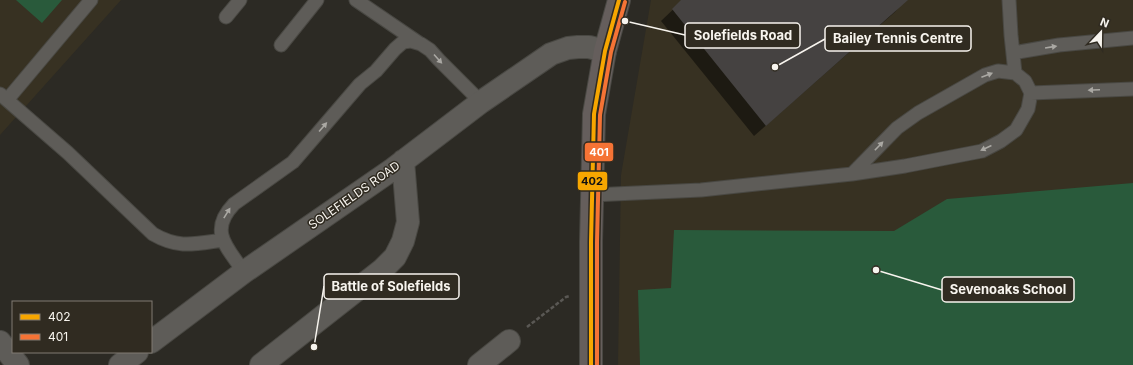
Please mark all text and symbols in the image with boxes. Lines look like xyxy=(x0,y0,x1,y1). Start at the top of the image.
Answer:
north arrow xyxy=(1081,12,1121,52)
text: N xyxy=(1098,15,1111,31)
callout: Solefields Road xyxy=(685,23,800,48)
callout: Bailey Tennis Centre xyxy=(825,26,971,51)
text: Solefields Road xyxy=(694,27,792,43)
text: Bailey Tennis Centre xyxy=(833,30,963,46)
one-way arrow xyxy=(1045,43,1057,49)
one-way arrow xyxy=(433,54,442,64)
one-way arrow xyxy=(981,72,993,78)
one-way arrow xyxy=(1088,87,1100,94)
one-way arrow xyxy=(319,122,328,132)
one-way arrow xyxy=(874,141,884,151)
line badge: 401 xyxy=(584,142,614,162)
text: 401 xyxy=(589,145,609,159)
one-way arrow xyxy=(981,145,992,151)
street label: SOLEFIELDS ROAD xyxy=(305,158,403,232)
line badge: 402 xyxy=(577,171,608,191)
text: 402 xyxy=(581,174,603,188)
one-way arrow xyxy=(224,207,231,219)
callout: Battle of Solefields xyxy=(324,274,459,299)
callout: Sevenoaks School xyxy=(942,277,1074,302)
text: Battle of Solefields xyxy=(331,278,451,294)
text: Sevenoaks School xyxy=(950,281,1066,297)
legend xyxy=(12,301,152,353)
text: 402 xyxy=(48,309,71,324)
text: 401 xyxy=(48,329,68,344)

